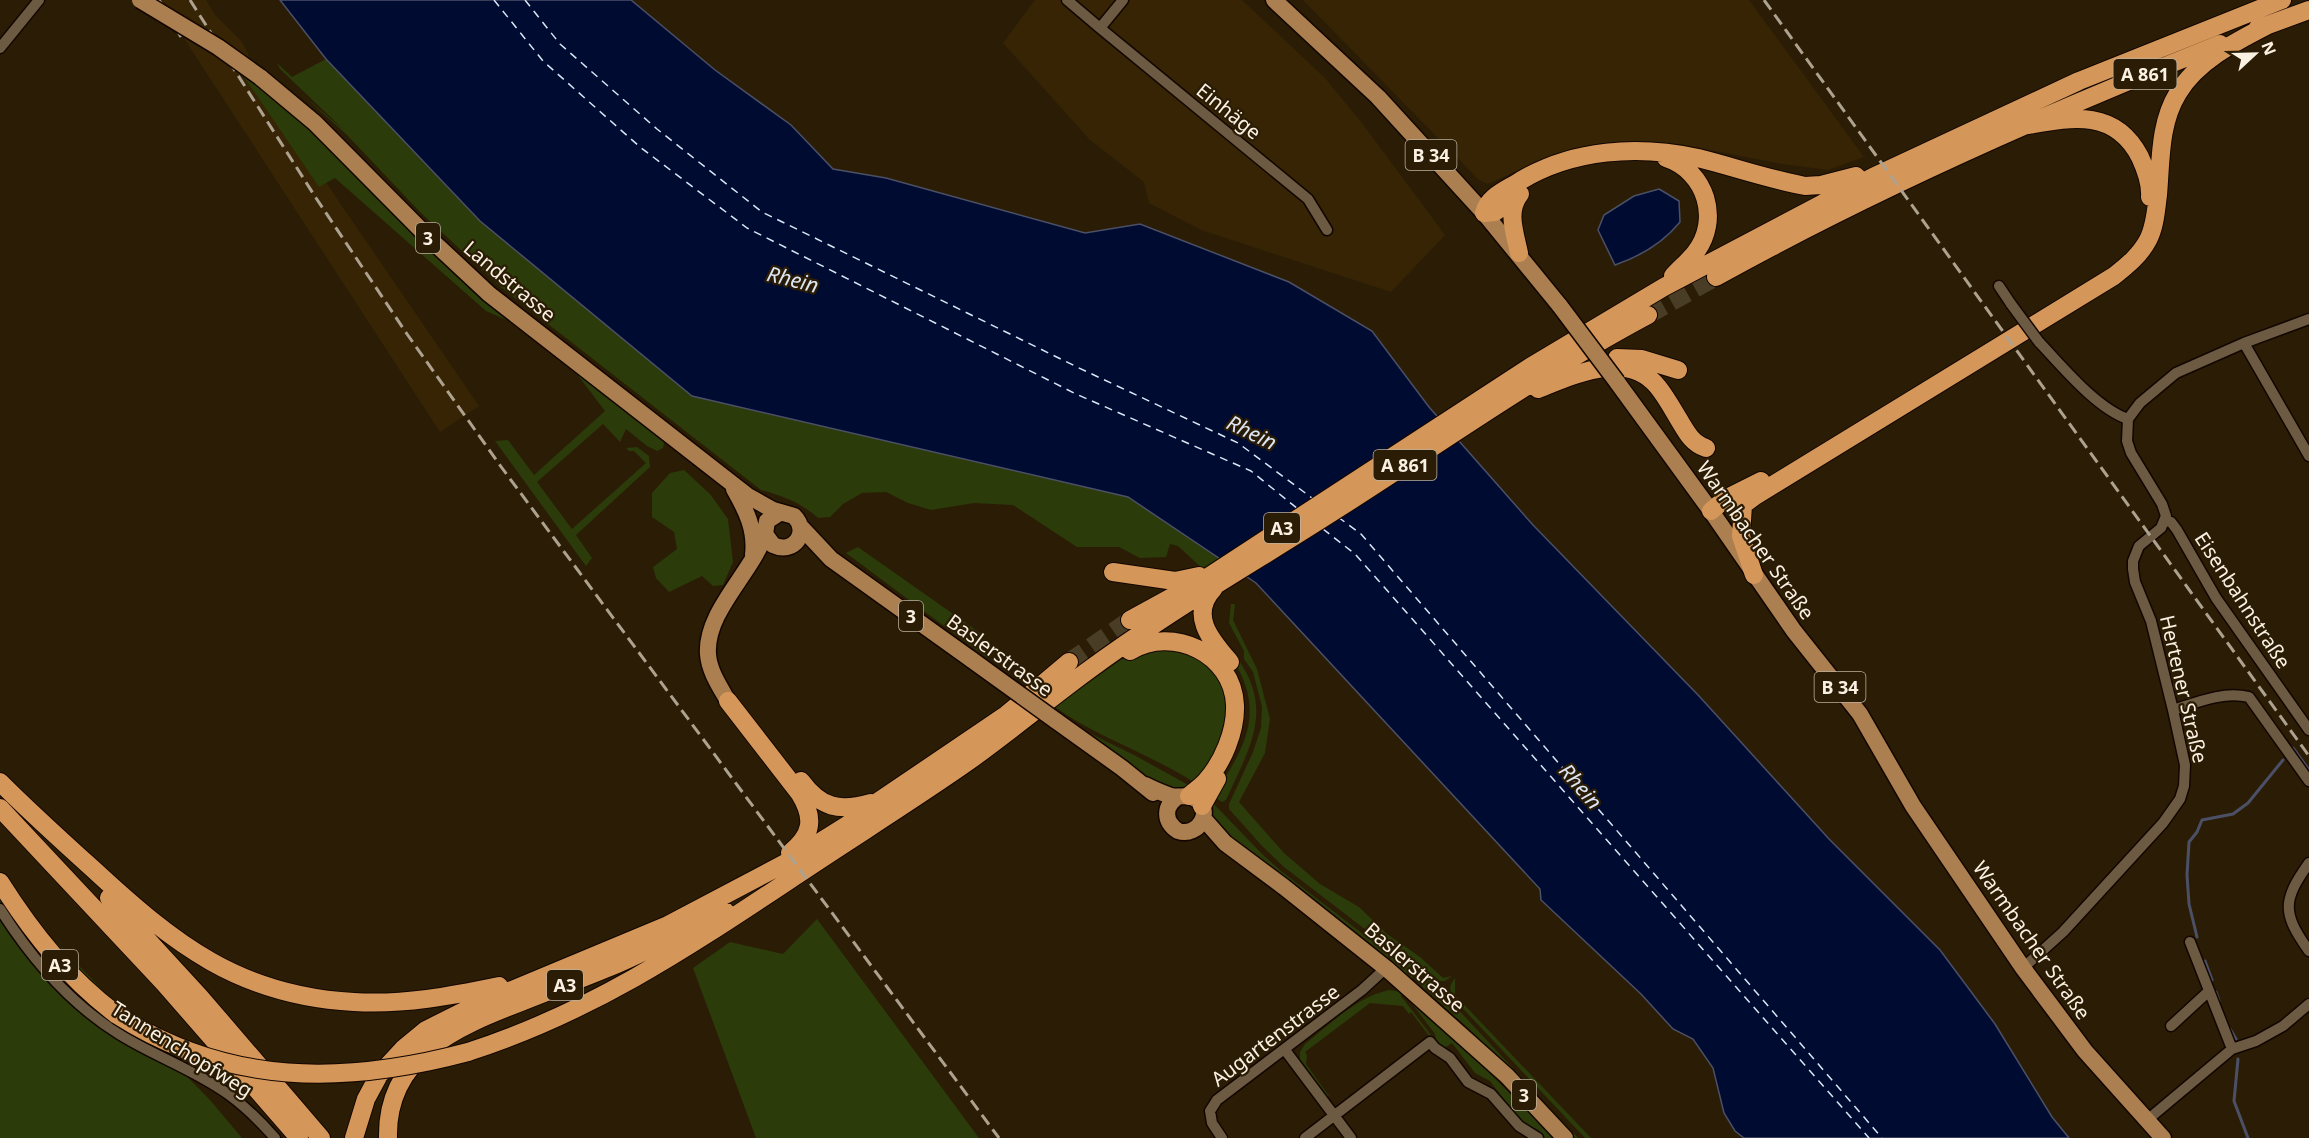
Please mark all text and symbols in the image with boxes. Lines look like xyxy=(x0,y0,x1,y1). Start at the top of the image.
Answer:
north arrow xyxy=(2225,24,2285,84)
text: N xyxy=(2256,38,2282,59)
road number: A 861 xyxy=(2114,59,2176,89)
street label: Einhäge xyxy=(1191,77,1267,145)
road number: B 34 xyxy=(1406,140,1456,170)
road number: 3 xyxy=(416,223,440,253)
street label: Landstrasse xyxy=(458,234,562,328)
water label: Rhein xyxy=(764,259,822,299)
water label: Rhein xyxy=(1222,408,1282,456)
road number: A 861 xyxy=(1374,450,1436,480)
street label: Warmbacher Straße xyxy=(1691,455,1821,625)
road number: A3 xyxy=(1264,513,1300,543)
street label: Eisenbahnstraße xyxy=(2189,527,2297,673)
road number: 3 xyxy=(899,601,923,631)
street label: Baslerstrasse xyxy=(942,607,1058,703)
street label: Hertener Straße xyxy=(2154,612,2214,766)
road number: B 34 xyxy=(1814,672,1866,702)
water label: Rhein xyxy=(1553,757,1609,815)
street label: Warmbacher Straße xyxy=(1967,855,2097,1025)
street label: Baslerstrasse xyxy=(1359,916,1471,1018)
road number: A3 xyxy=(42,950,78,980)
road number: A3 xyxy=(547,970,583,1000)
street label: Augartenstrasse xyxy=(1205,978,1345,1092)
street label: Tannenchopfweg xyxy=(106,995,258,1103)
road number: 3 xyxy=(1512,1080,1536,1110)

